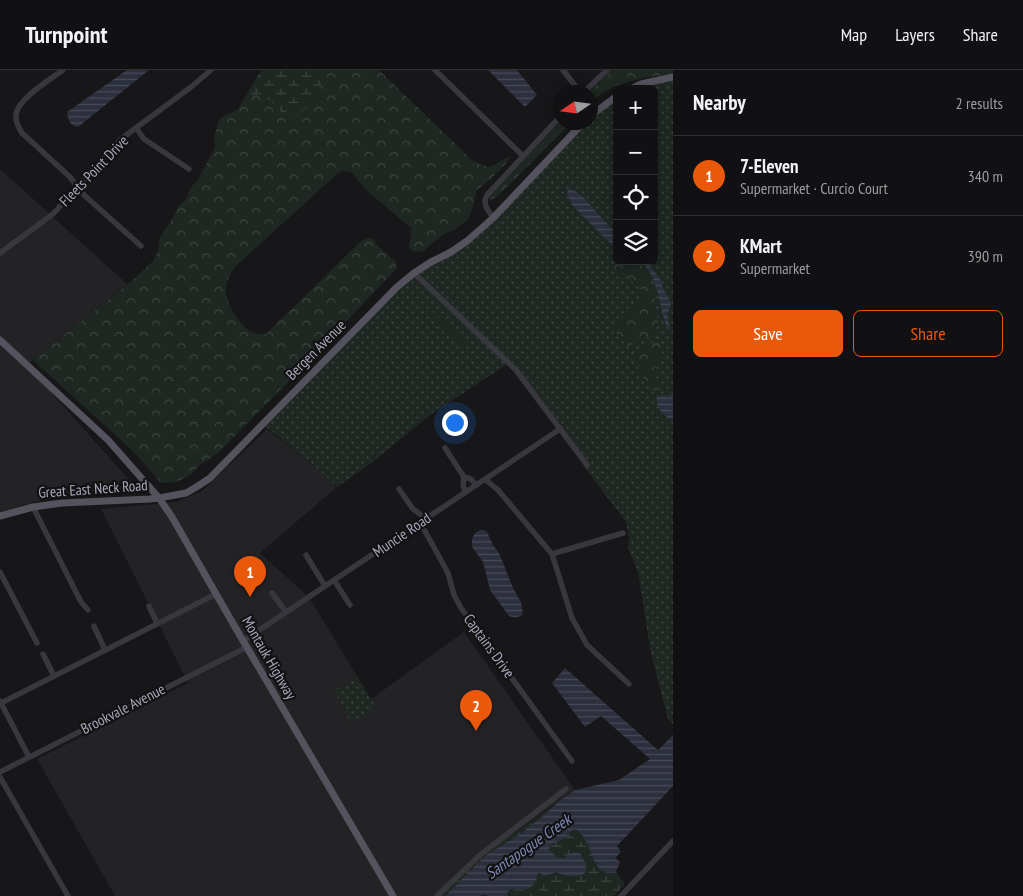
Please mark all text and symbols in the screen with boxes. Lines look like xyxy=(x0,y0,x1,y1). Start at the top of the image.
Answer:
text: Turnpoint xyxy=(25,19,107,50)
text: Map xyxy=(841,23,867,46)
text: Layers xyxy=(895,23,935,46)
text: Share xyxy=(963,23,998,46)
north arrow xyxy=(553,85,598,130)
map controls xyxy=(613,85,658,265)
button: + xyxy=(613,85,658,130)
text: Nearby xyxy=(693,89,746,116)
text: 2 results xyxy=(956,93,1003,113)
button: − xyxy=(613,130,658,175)
street label: Fleets Point Drive xyxy=(55,131,132,210)
text: 7-Eleven xyxy=(740,154,799,178)
text: 1 xyxy=(705,166,713,186)
text: 340 m xyxy=(968,166,1003,186)
button: locate xyxy=(613,175,658,220)
text: Supermarket · Curcio Court xyxy=(740,178,888,198)
button: layers xyxy=(613,220,658,265)
text: KMart xyxy=(740,234,782,258)
text: 2 xyxy=(705,246,713,266)
text: 390 m xyxy=(968,246,1003,266)
text: Supermarket xyxy=(740,258,810,278)
button: Save xyxy=(693,310,843,357)
button: Share xyxy=(853,310,1003,357)
street label: Bergen Avenue xyxy=(282,316,350,384)
your location xyxy=(442,410,468,436)
street label: Great East Neck Road xyxy=(38,475,148,502)
street label: Muncie Road xyxy=(369,508,434,561)
pin: 1 xyxy=(234,556,266,597)
street label: Captains Drive xyxy=(460,610,519,681)
street label: Montauk Highway xyxy=(238,613,301,703)
street label: Brookvale Avenue xyxy=(77,679,168,738)
pin: 2 xyxy=(460,690,492,731)
water label: Santapogue Creek xyxy=(481,808,576,883)

